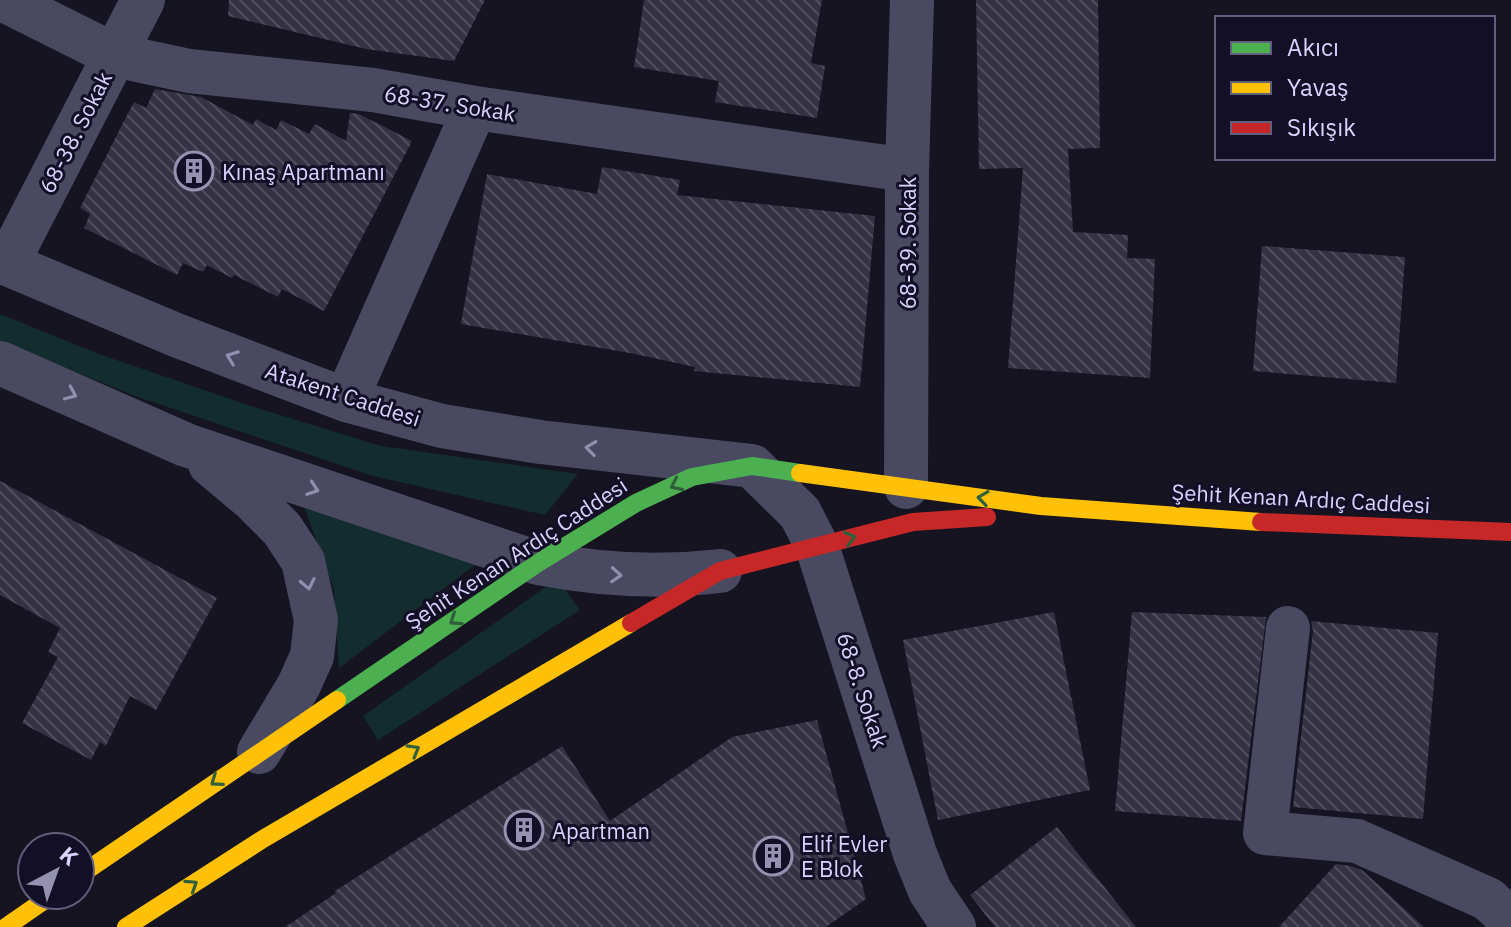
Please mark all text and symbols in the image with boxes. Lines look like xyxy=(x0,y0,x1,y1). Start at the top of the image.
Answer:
legend xyxy=(1215,16,1495,160)
text: Akıcı xyxy=(1287,31,1339,63)
street label: 68-38. Sokak xyxy=(32,66,118,198)
text: Yavaş xyxy=(1287,71,1349,103)
street label: 68-37. Sokak xyxy=(382,78,518,128)
text: Sıkışık xyxy=(1287,111,1356,143)
building icon: Kınaş Apartmanı xyxy=(173,150,215,192)
place label: Kınaş Apartmanı xyxy=(222,157,385,186)
street label: 68-39. Sokak xyxy=(893,176,922,309)
one-way arrow xyxy=(226,350,240,367)
street label: Atakent Caddesi xyxy=(262,355,424,433)
one-way arrow xyxy=(63,385,78,401)
one-way arrow xyxy=(584,440,598,457)
street label: Şehit Kenan Ardıç Caddesi xyxy=(400,470,632,636)
one-way arrow xyxy=(670,475,685,491)
street label: Şehit Kenan Ardıç Caddesi xyxy=(1171,477,1431,519)
one-way arrow xyxy=(306,479,320,495)
one-way arrow xyxy=(976,490,990,507)
one-way arrow xyxy=(842,531,856,548)
one-way arrow xyxy=(610,566,623,583)
one-way arrow xyxy=(299,577,316,591)
one-way arrow xyxy=(449,610,463,625)
street label: 68-8. Sokak xyxy=(831,629,895,752)
one-way arrow xyxy=(405,744,420,760)
one-way arrow xyxy=(211,771,225,786)
building icon: Apartman xyxy=(503,809,545,851)
place label: Apartman xyxy=(552,816,650,845)
place label: Elif Evler E Blok xyxy=(801,829,887,883)
north arrow xyxy=(16,831,96,911)
building icon: Elif Evler E Blok xyxy=(752,835,794,877)
text: K xyxy=(54,840,85,872)
one-way arrow xyxy=(183,879,198,894)

